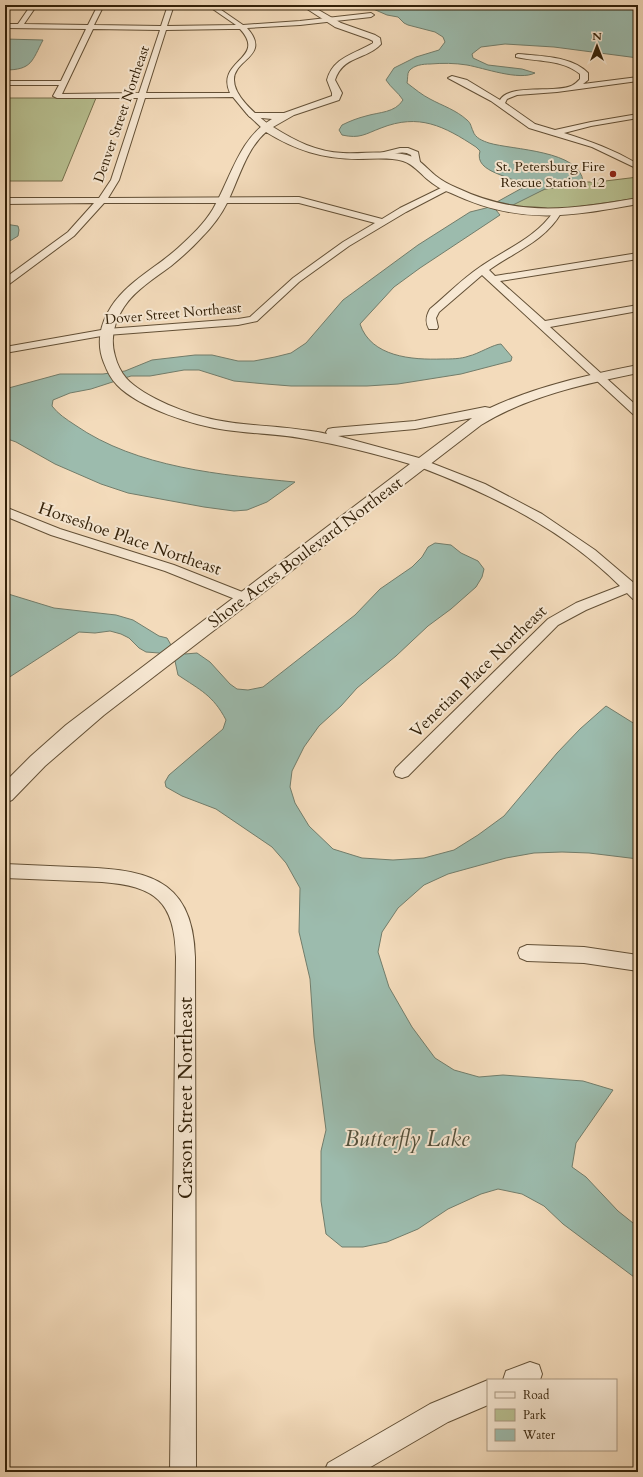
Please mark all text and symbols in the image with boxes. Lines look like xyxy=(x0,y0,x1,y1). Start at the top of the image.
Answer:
north arrow xyxy=(577,26,617,66)
text: N xyxy=(592,29,602,44)
street label: Denver Street Northeast xyxy=(89,43,154,185)
place label: St. Petersburg Fire Rescue Station 12 xyxy=(496,157,605,192)
marker: St. Petersburg Fire Rescue Station 12 xyxy=(608,169,618,179)
street label: Dover Street Northeast xyxy=(104,298,243,329)
street label: Shore Acres Boulevard Northeast xyxy=(203,471,408,633)
street label: Horseshoe Place Northeast xyxy=(35,496,225,581)
street label: Venetian Place Northeast xyxy=(405,600,552,743)
street label: Carson Street Northeast xyxy=(172,996,199,1199)
water label: Butterfly Lake xyxy=(344,1124,470,1154)
legend xyxy=(487,1379,617,1451)
text: Road xyxy=(523,1387,550,1403)
text: Park xyxy=(523,1407,547,1423)
text: Water xyxy=(522,1427,556,1443)

